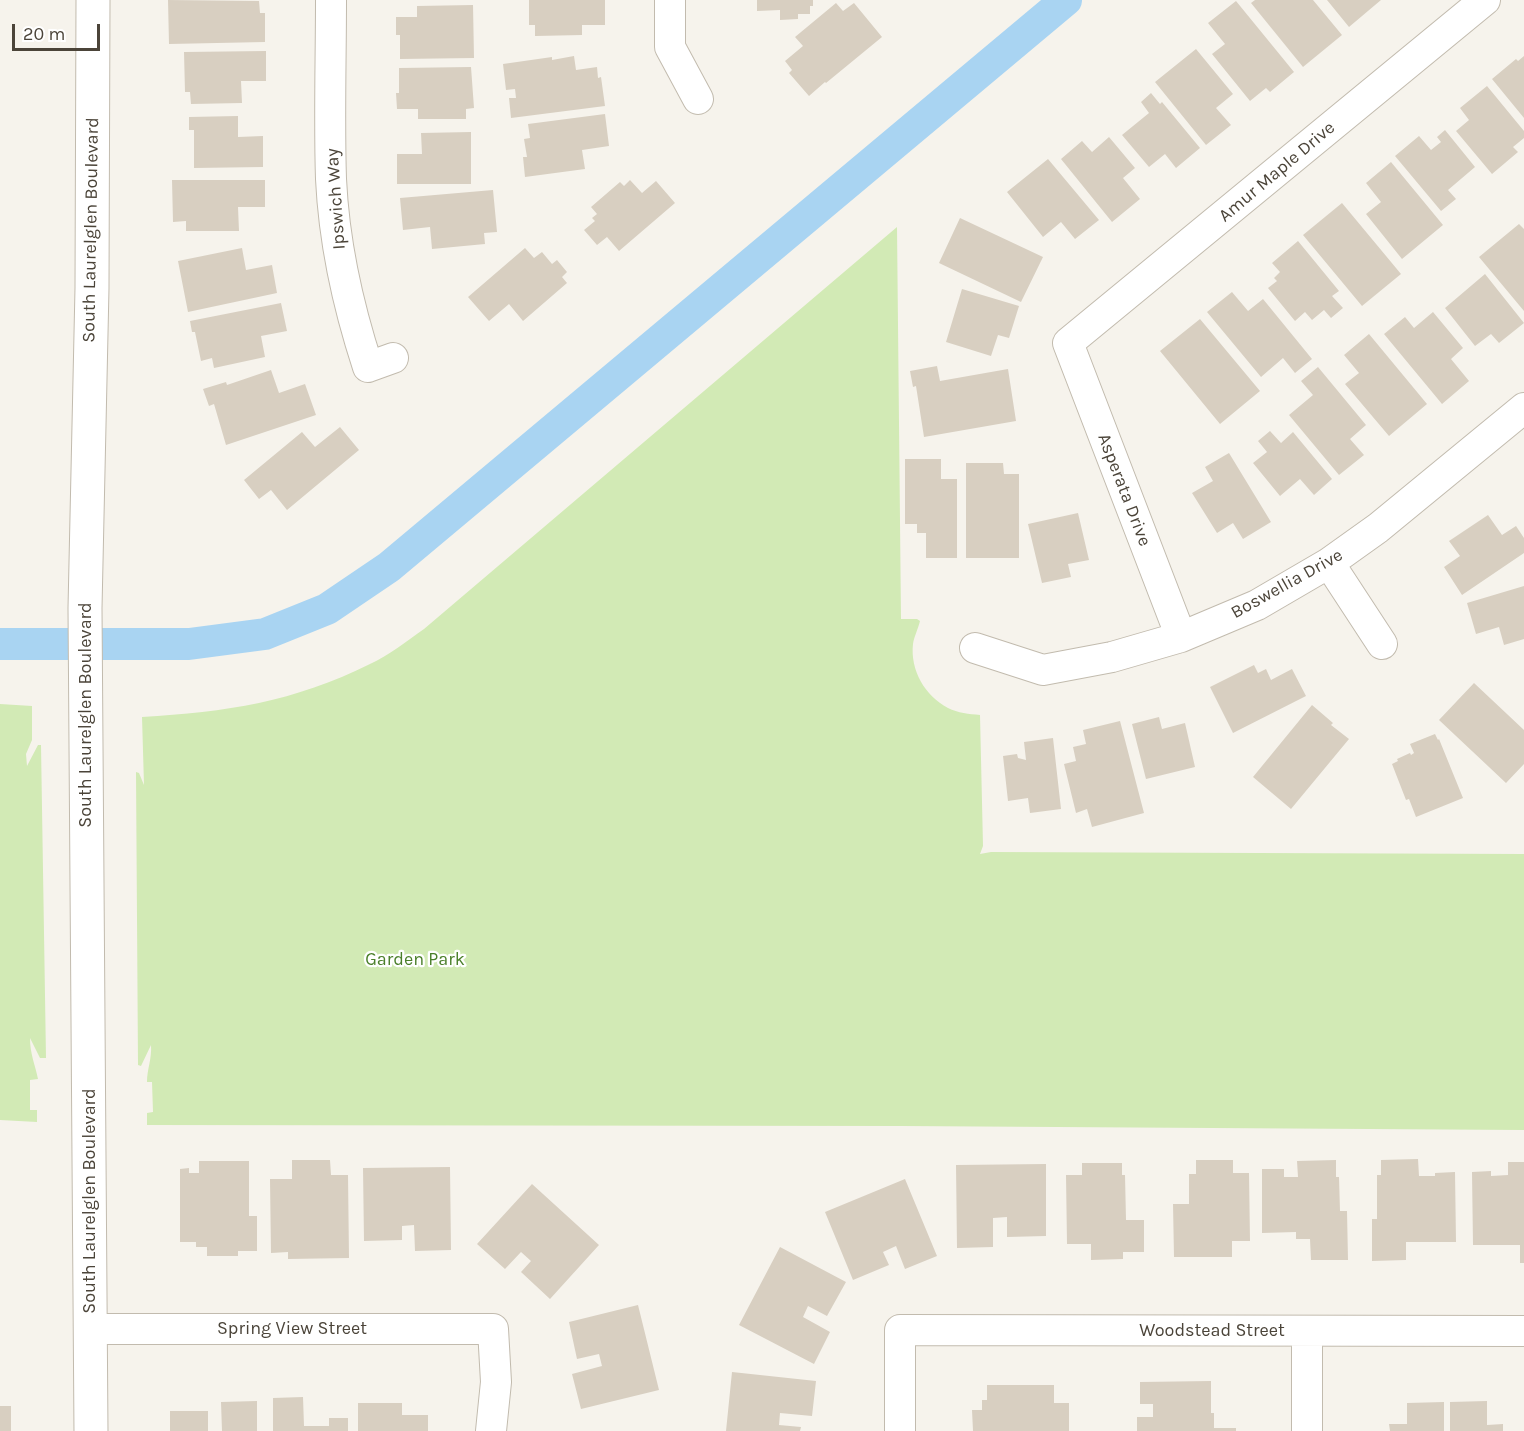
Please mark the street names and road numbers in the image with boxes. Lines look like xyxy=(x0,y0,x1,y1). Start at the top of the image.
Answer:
street label: South Laurelglen Boulevard xyxy=(78,117,104,343)
street label: Amur Maple Drive xyxy=(1214,117,1340,227)
street label: Ipswich Way xyxy=(322,148,350,250)
street label: Asperata Drive xyxy=(1093,431,1155,549)
street label: Boswellia Drive xyxy=(1227,544,1347,624)
street label: South Laurelglen Boulevard xyxy=(75,602,97,828)
street label: South Laurelglen Boulevard xyxy=(79,1088,101,1314)
street label: Spring View Street xyxy=(217,1318,367,1340)
street label: Woodstead Street xyxy=(1139,1320,1285,1342)

